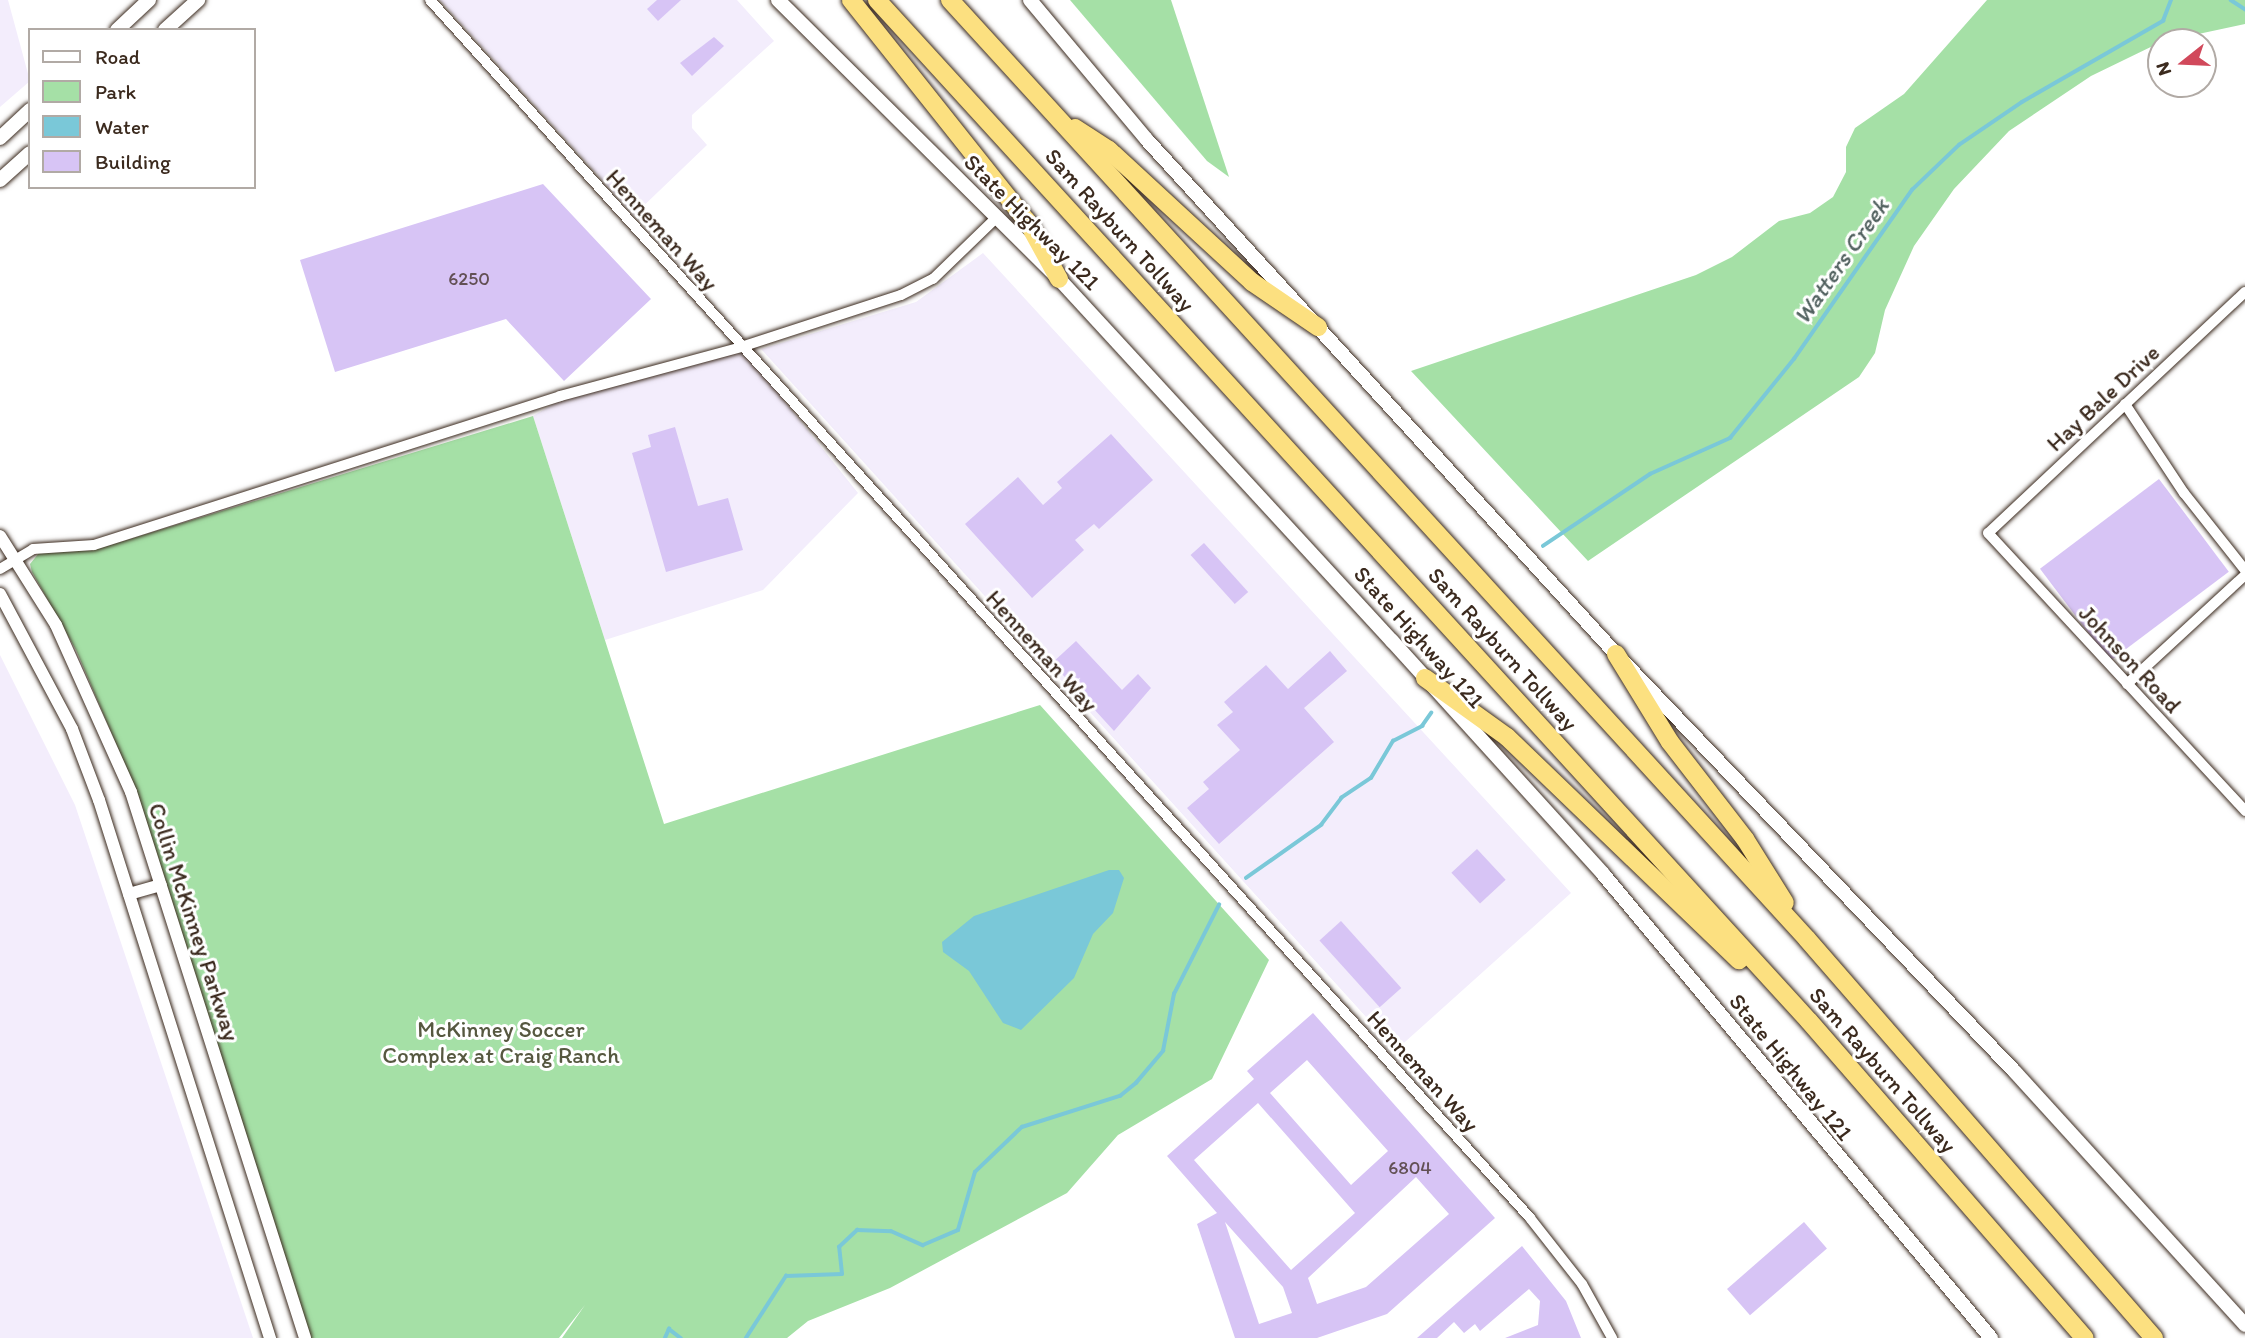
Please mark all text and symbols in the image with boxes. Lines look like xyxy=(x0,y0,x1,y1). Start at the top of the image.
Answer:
legend xyxy=(28,28,256,189)
north arrow xyxy=(2147,28,2217,98)
text: Road xyxy=(95,44,140,69)
text: N xyxy=(2151,59,2176,79)
text: Park xyxy=(95,79,136,104)
text: Water xyxy=(95,114,149,139)
street label: Sam Rayburn Tollway xyxy=(1039,142,1201,318)
text: Building xyxy=(95,149,171,174)
street label: State Highway 121 xyxy=(959,149,1105,295)
street label: Henneman Way xyxy=(600,164,724,296)
water label: Watters Creek xyxy=(1787,193,1895,329)
house number: 6250 xyxy=(448,268,490,290)
street label: Hay Bale Drive xyxy=(2041,338,2165,458)
street label: State Highway 121 xyxy=(1349,561,1489,713)
street label: Sam Rayburn Tollway xyxy=(1422,561,1584,737)
street label: Henneman Way xyxy=(980,585,1104,717)
street label: Johnson Road xyxy=(2073,600,2187,718)
street label: Collin McKinney Parkway xyxy=(143,800,245,1044)
street label: Sam Rayburn Tollway xyxy=(1803,981,1963,1159)
street label: State Highway 121 xyxy=(1724,988,1858,1146)
street label: Henneman Way xyxy=(1361,1005,1485,1137)
park label: McKinney Soccer Complex at Craig Ranch xyxy=(383,1015,619,1069)
house number: 6804 xyxy=(1388,1157,1432,1179)

